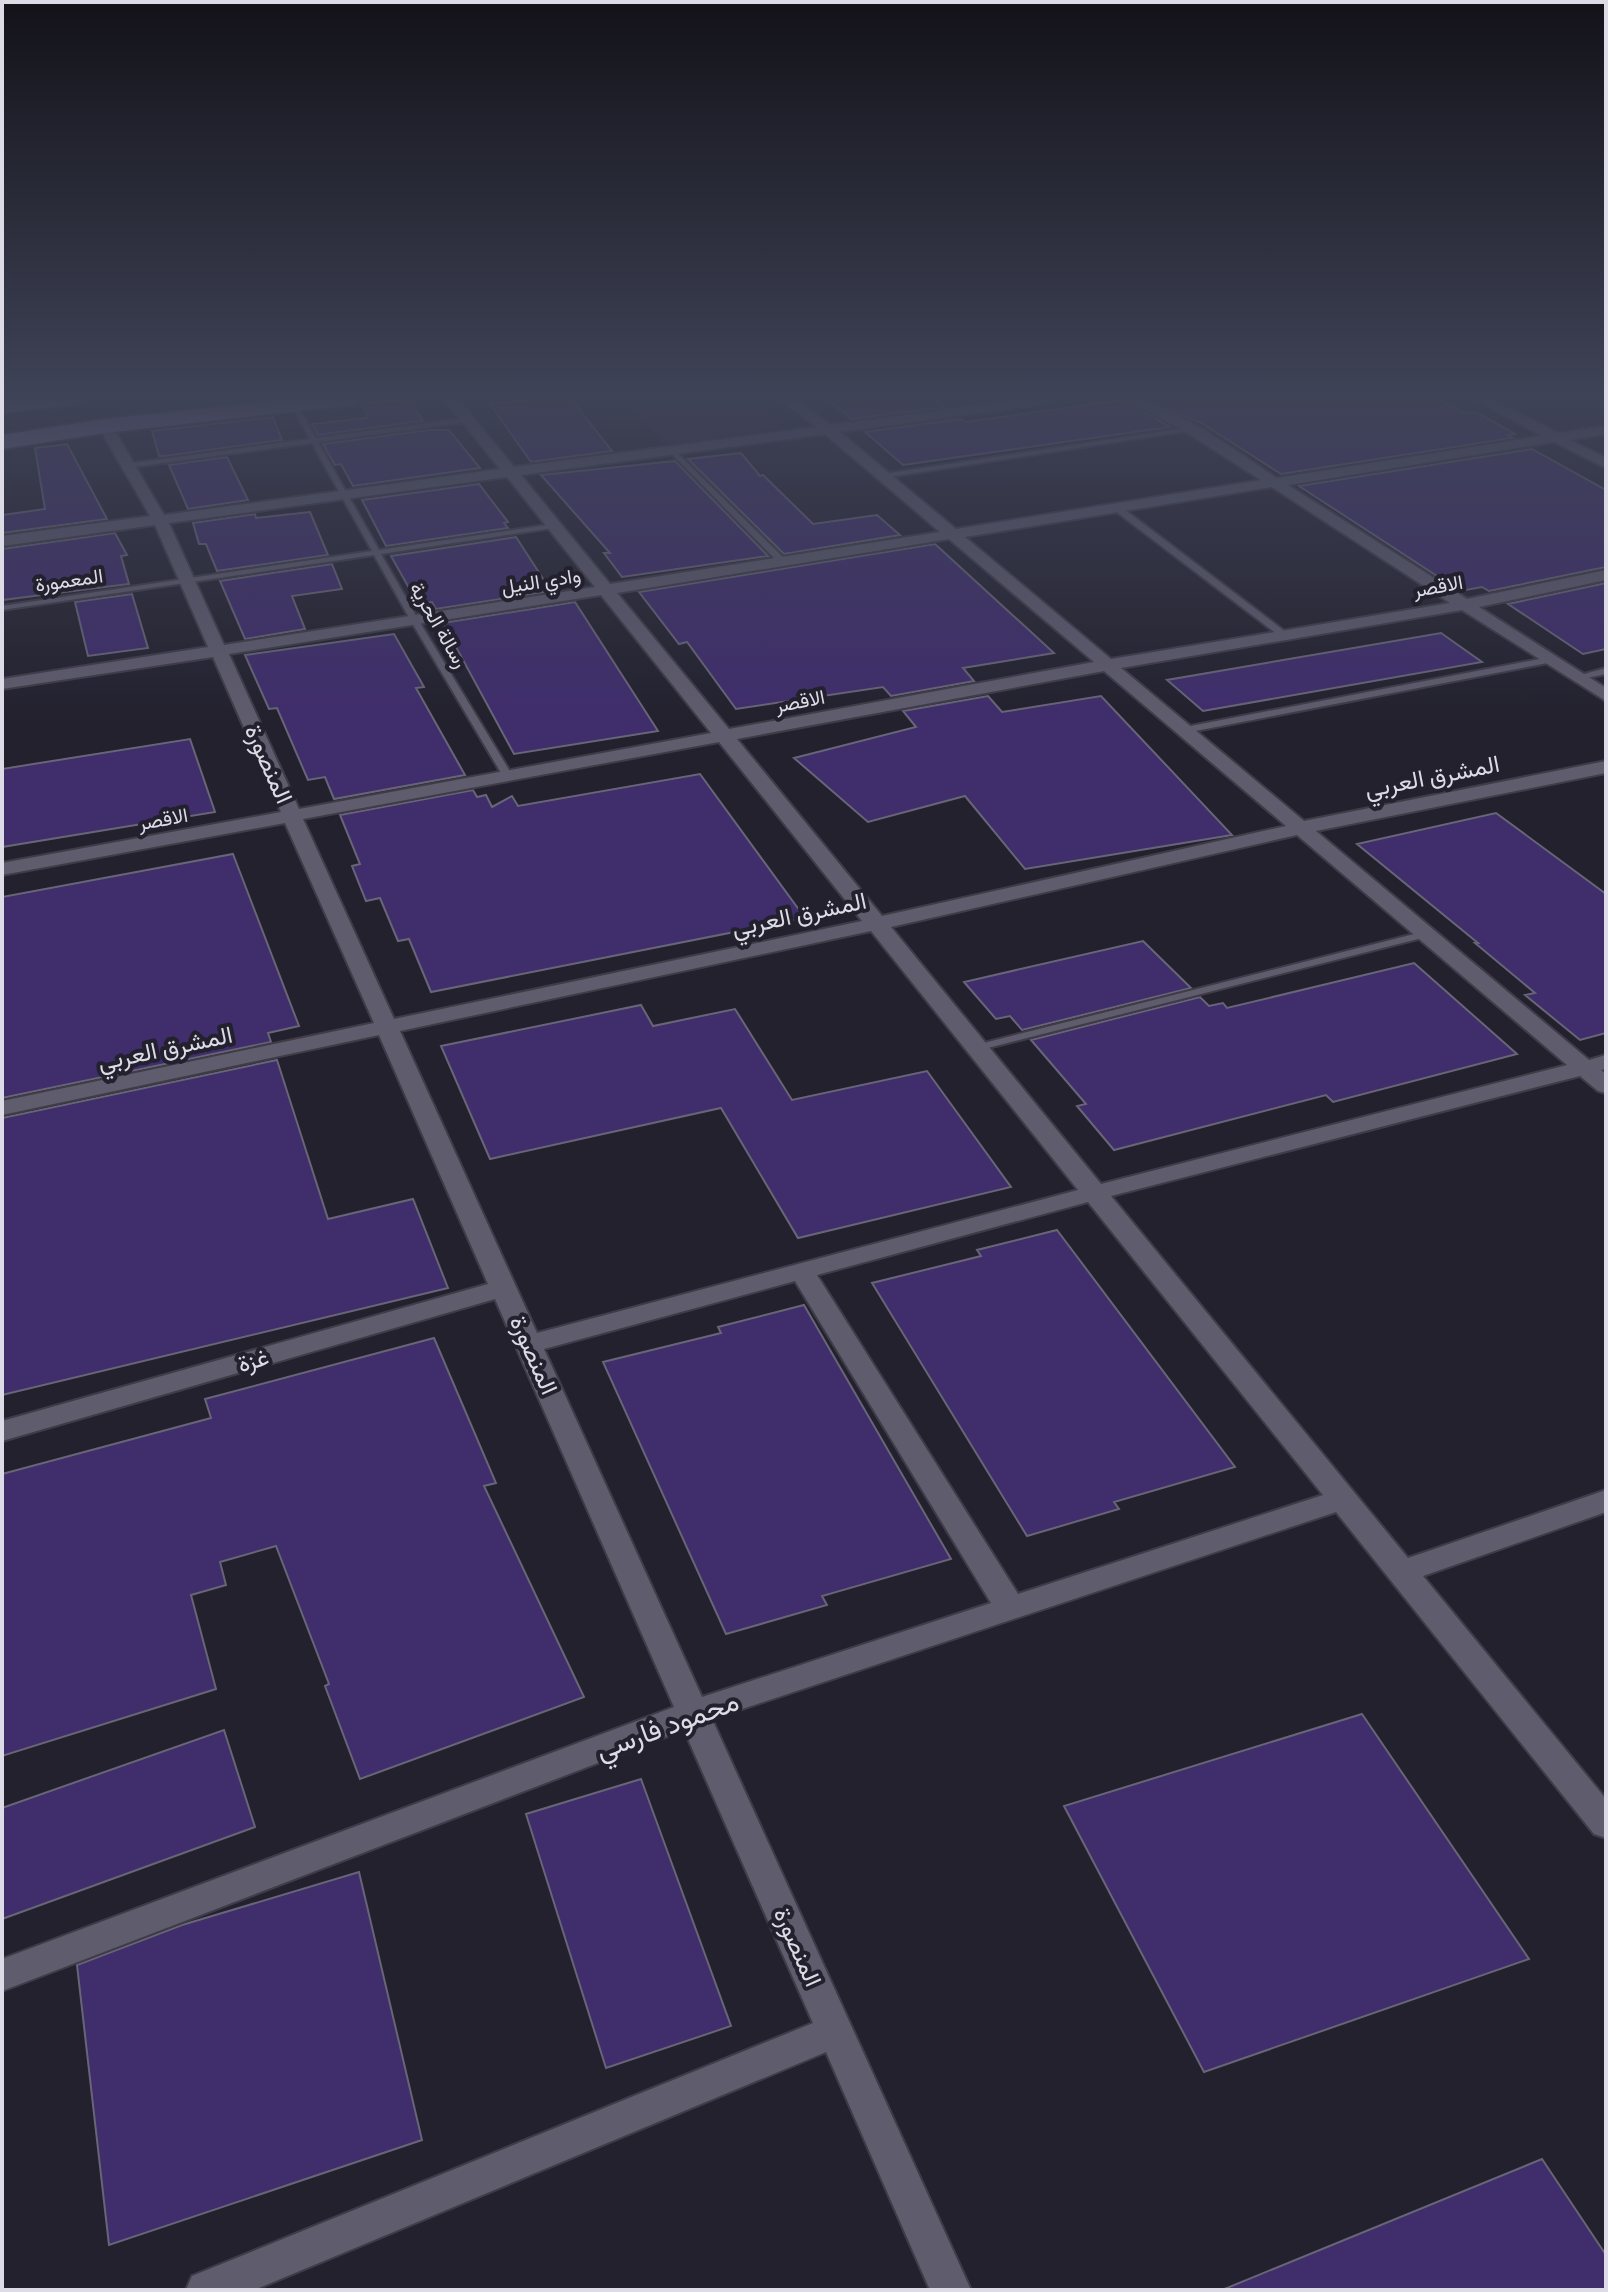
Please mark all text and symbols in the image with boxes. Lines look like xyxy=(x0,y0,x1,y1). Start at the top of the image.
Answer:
street label: المعمورة xyxy=(34,563,105,598)
street label: وادي النيل xyxy=(500,563,583,604)
street label: الاقصر xyxy=(1410,570,1465,603)
street label: رسالة الحرية xyxy=(404,578,473,673)
street label: الاقصر xyxy=(772,684,827,719)
street label: المنصورة xyxy=(238,720,299,808)
street label: المشرق العربي xyxy=(1362,749,1503,808)
street label: الاقصر xyxy=(135,803,190,836)
street label: المشرق العربي xyxy=(729,886,870,947)
street label: المشرق العربي xyxy=(95,1020,236,1081)
street label: المنصورة xyxy=(503,1311,564,1399)
street label: غزة xyxy=(234,1342,272,1379)
street label: محمود فارسي xyxy=(591,1683,745,1772)
street label: المنصورة xyxy=(767,1903,828,1991)

